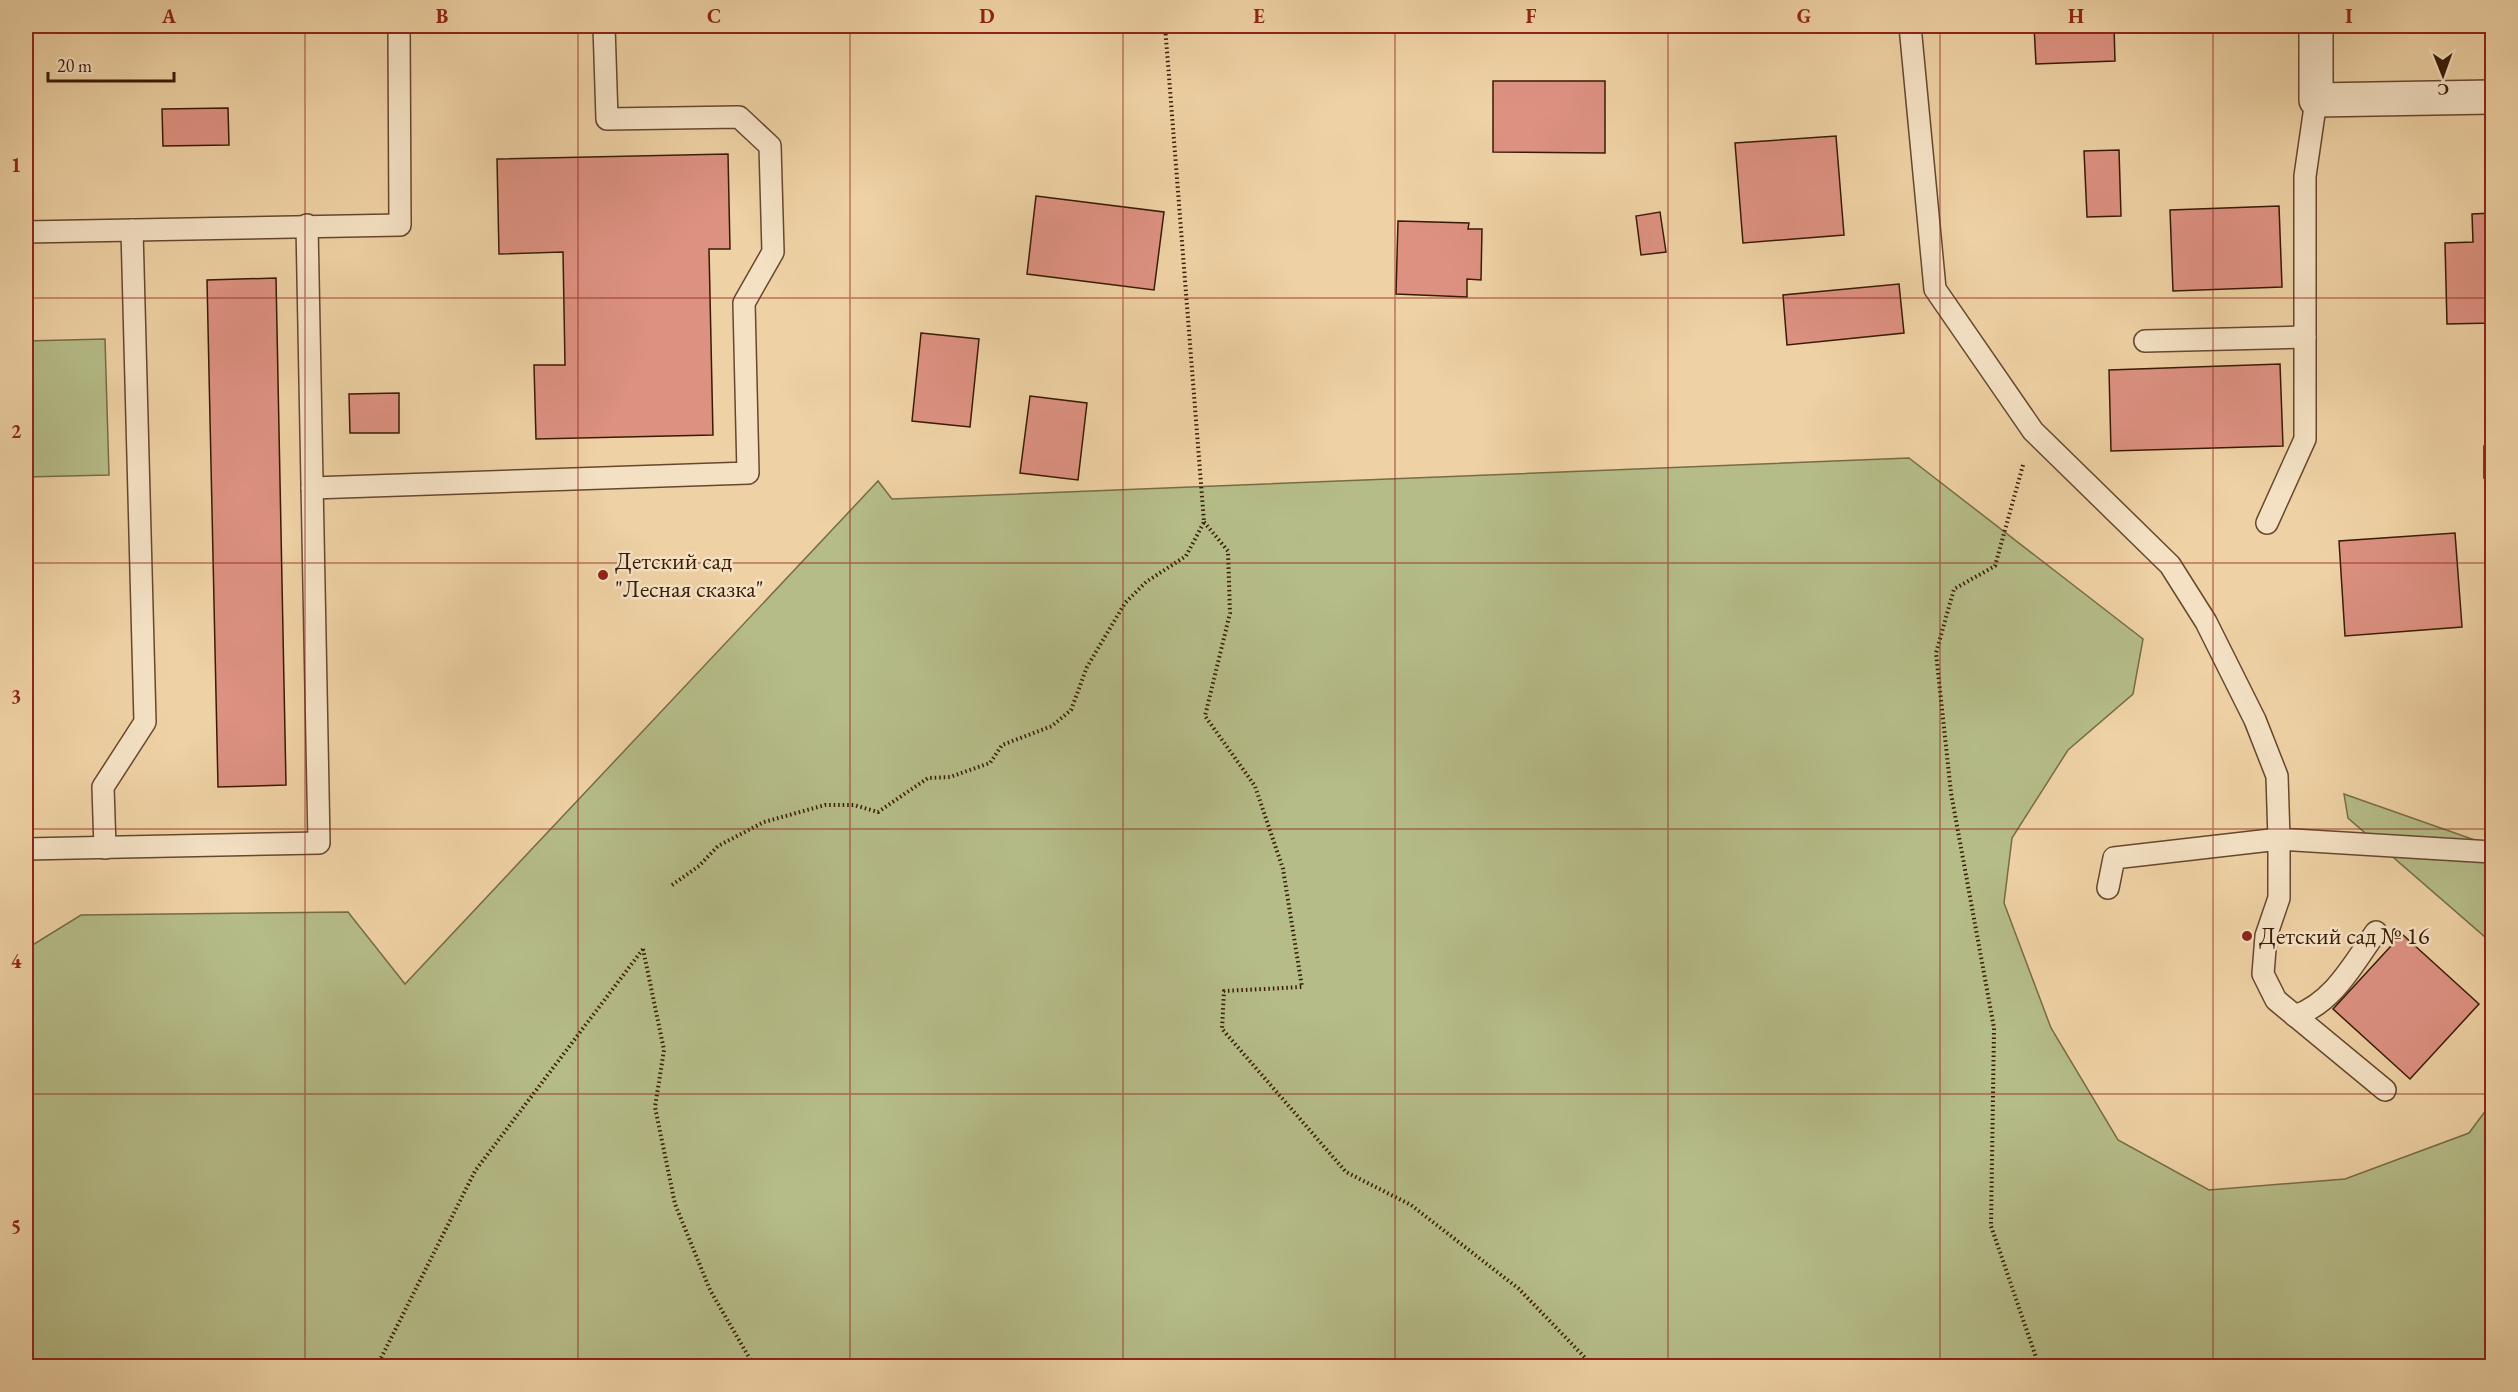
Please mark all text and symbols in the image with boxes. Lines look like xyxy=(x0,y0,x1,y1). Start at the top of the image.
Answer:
text: A xyxy=(161,3,177,29)
text: B xyxy=(436,3,448,29)
text: C xyxy=(707,3,721,29)
text: D xyxy=(979,3,995,29)
text: E xyxy=(1253,3,1265,29)
text: F xyxy=(1526,3,1537,29)
text: G xyxy=(1797,3,1811,29)
text: H xyxy=(2068,3,2084,29)
text: I xyxy=(2345,3,2353,29)
scale bar xyxy=(48,45,174,83)
north arrow xyxy=(2413,45,2473,105)
text: 20 m xyxy=(57,54,92,77)
text: С xyxy=(2437,79,2449,100)
text: 1 xyxy=(11,152,21,178)
text: 2 xyxy=(11,418,22,444)
place label: Детский сад "Лесная сказка" xyxy=(615,545,764,604)
marker: Детский сад "Лесная сказка" xyxy=(596,568,610,582)
text: 3 xyxy=(11,683,21,709)
place label: Детский сад № 16 xyxy=(2259,920,2430,951)
marker: Детский сад № 16 xyxy=(2240,929,2254,943)
text: 4 xyxy=(11,948,22,974)
text: 5 xyxy=(11,1213,21,1239)

